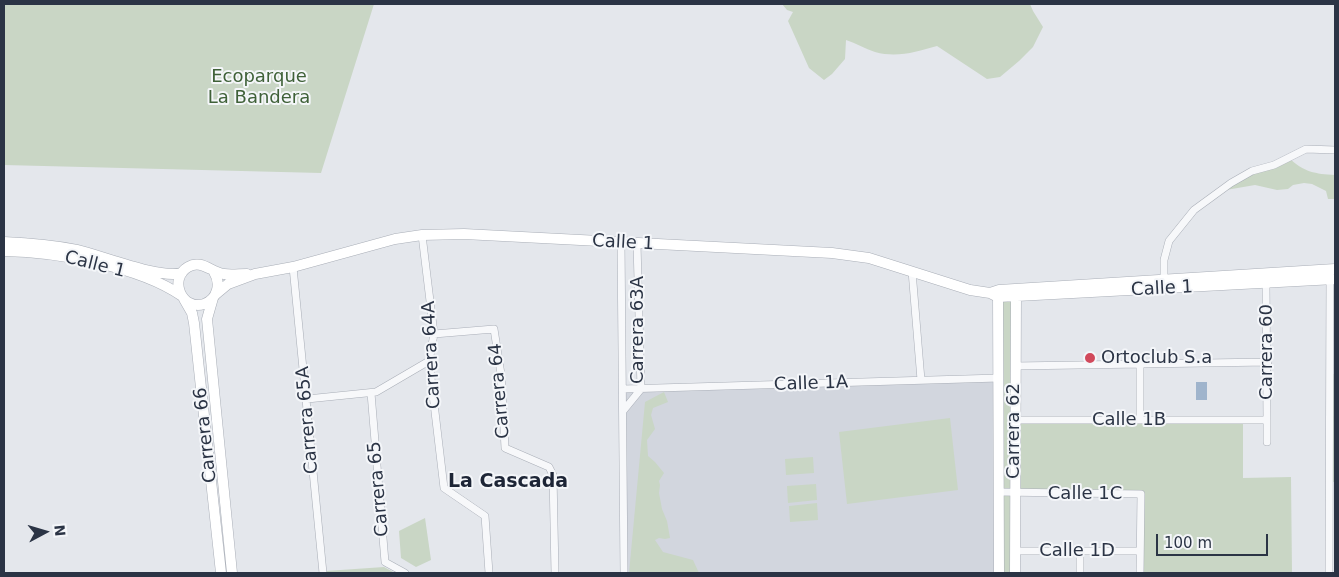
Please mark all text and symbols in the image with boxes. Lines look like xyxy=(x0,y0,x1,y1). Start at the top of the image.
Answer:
park label: Ecoparque La Bandera xyxy=(208,66,310,108)
street label: Calle 1 xyxy=(592,231,654,255)
street label: Calle 1 xyxy=(62,247,128,283)
street label: Carrera 63A xyxy=(627,276,649,384)
street label: Calle 1 xyxy=(1131,277,1193,301)
street label: Carrera 64A xyxy=(418,300,446,410)
street label: Carrera 60 xyxy=(1256,304,1278,400)
street label: Carrera 64 xyxy=(485,342,515,440)
place label: Ortoclub S.a xyxy=(1101,347,1212,369)
marker: Ortoclub S.a xyxy=(1083,351,1097,365)
street label: Carrera 65A xyxy=(293,365,323,475)
street label: Calle 1A xyxy=(774,372,848,396)
street label: Carrera 62 xyxy=(1003,383,1025,479)
street label: Carrera 66 xyxy=(190,386,222,484)
street label: Calle 1B xyxy=(1092,409,1166,431)
street label: Carrera 65 xyxy=(364,440,394,538)
district label: La Cascada xyxy=(448,471,568,493)
street label: Calle 1C xyxy=(1048,483,1122,505)
north arrow xyxy=(20,507,70,557)
text: N xyxy=(51,524,68,537)
scale bar xyxy=(1159,524,1272,556)
text: 100 m xyxy=(1164,534,1212,552)
street label: Calle 1D xyxy=(1039,540,1115,562)

